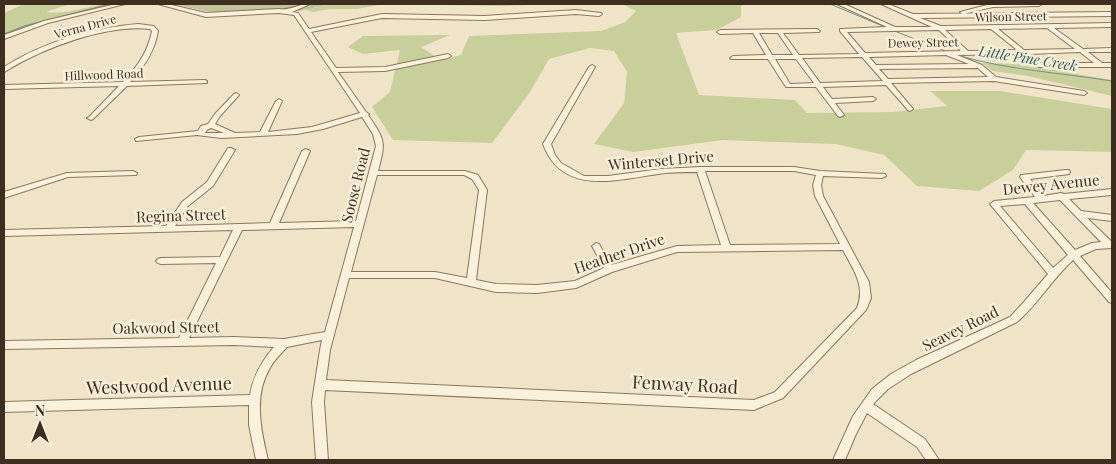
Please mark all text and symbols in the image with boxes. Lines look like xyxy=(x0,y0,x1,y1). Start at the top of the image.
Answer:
street label: Wilson Street xyxy=(974,7,1048,25)
street label: Verna Drive xyxy=(51,10,118,42)
street label: Dewey Street xyxy=(887,33,959,51)
water label: Little Pine Creek xyxy=(976,41,1079,75)
street label: Hillwood Road xyxy=(64,65,144,83)
street label: Soose Road xyxy=(336,145,374,225)
street label: Winterset Drive xyxy=(606,145,715,175)
street label: Dewey Avenue xyxy=(1002,169,1100,199)
street label: Regina Street xyxy=(136,203,227,227)
street label: Heather Drive xyxy=(571,228,667,278)
street label: Seavey Road xyxy=(918,301,1002,355)
street label: Oakwood Street xyxy=(112,316,221,338)
street label: Fenway Road xyxy=(631,369,739,399)
street label: Westwood Avenue xyxy=(85,370,232,400)
north arrow xyxy=(15,399,65,449)
text: N xyxy=(35,401,45,420)

